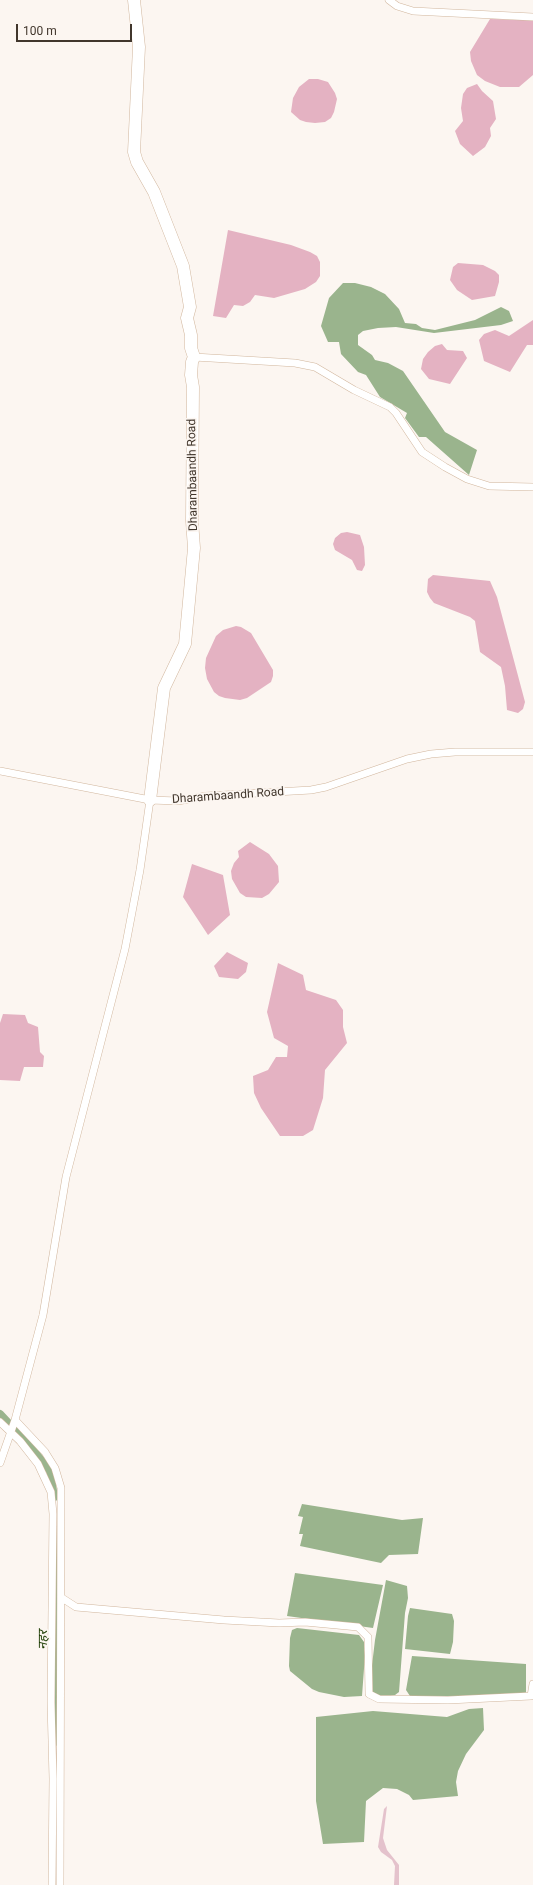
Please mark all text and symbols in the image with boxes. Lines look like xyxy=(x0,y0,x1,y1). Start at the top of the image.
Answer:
scale bar xyxy=(18,16,134,42)
text: 100 m xyxy=(23,24,57,38)
street label: Dharambaandh Road xyxy=(185,419,201,531)
street label: Dharambaandh Road xyxy=(172,785,284,807)
water label: नहर xyxy=(36,1630,52,1650)

